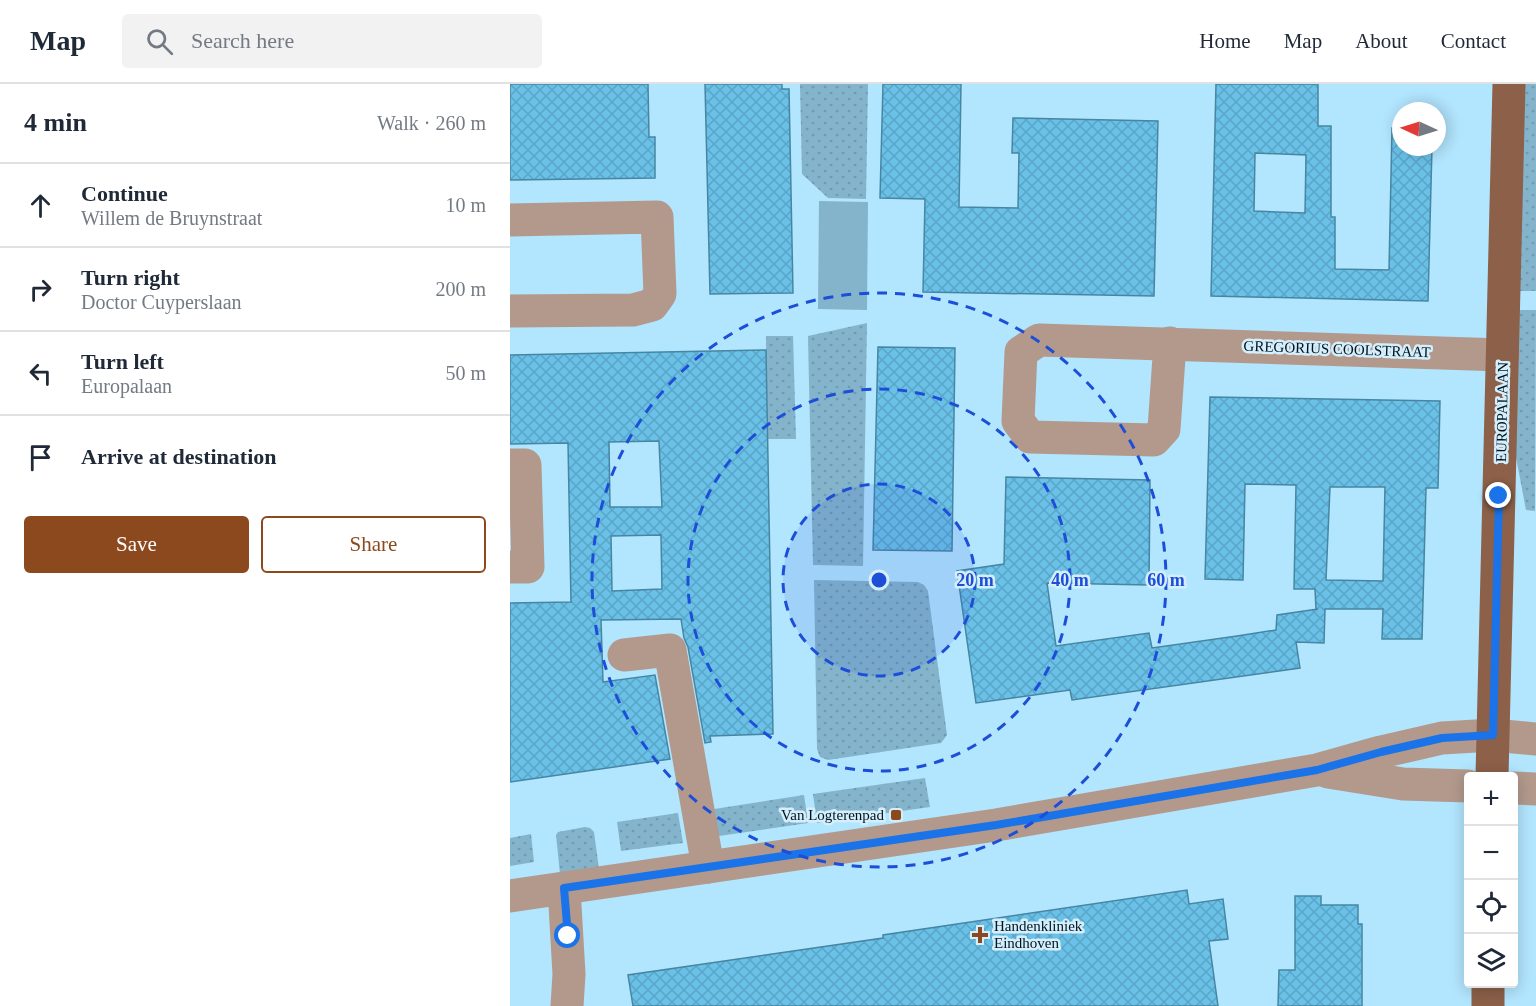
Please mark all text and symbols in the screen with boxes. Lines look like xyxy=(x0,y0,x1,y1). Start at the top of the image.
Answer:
search box xyxy=(122,14,542,68)
text: Map xyxy=(30,25,86,56)
icon: search xyxy=(143,25,176,58)
text: Search here xyxy=(191,28,294,53)
text: Home xyxy=(1199,29,1251,53)
text: Map xyxy=(1284,29,1322,53)
text: About xyxy=(1355,29,1408,53)
text: Contact xyxy=(1441,29,1506,53)
north arrow xyxy=(1392,102,1446,156)
text: 4 min xyxy=(24,108,87,137)
text: Walk · 260 m xyxy=(377,112,486,134)
text: Continue xyxy=(81,181,168,206)
icon: ahead xyxy=(24,189,57,222)
text: 10 m xyxy=(445,194,486,216)
text: Willem de Bruynstraat xyxy=(81,207,262,229)
text: Turn right xyxy=(81,265,180,290)
icon: right xyxy=(24,273,57,306)
text: 200 m xyxy=(435,278,486,300)
text: Doctor Cuyperslaan xyxy=(81,291,242,313)
street label: GREGORIUS COOLSTRAAT xyxy=(1243,338,1431,360)
text: Turn left xyxy=(81,349,164,374)
icon: left xyxy=(24,357,57,390)
text: 50 m xyxy=(445,362,486,384)
street label: EUROPALAAN xyxy=(1493,362,1511,462)
text: Europalaan xyxy=(81,375,172,397)
icon: arrive xyxy=(24,441,57,474)
text: Arrive at destination xyxy=(81,444,277,469)
route end xyxy=(1485,482,1511,508)
button: Save xyxy=(24,516,249,573)
button: Share xyxy=(261,516,486,573)
centre of rings xyxy=(869,570,889,590)
text: 20 m xyxy=(956,570,994,590)
text: 40 m xyxy=(1051,570,1089,590)
text: 60 m xyxy=(1147,570,1185,590)
map controls xyxy=(1464,772,1518,988)
button: + xyxy=(1464,772,1518,826)
place label: Van Logterenpad xyxy=(781,807,884,823)
marker: Van Logterenpad xyxy=(889,808,903,822)
button: − xyxy=(1464,826,1518,880)
button: locate xyxy=(1464,880,1518,934)
place label: Handenkliniek Eindhoven xyxy=(994,918,1083,951)
route start xyxy=(554,922,580,948)
marker: Handenkliniek Eindhoven xyxy=(971,926,989,944)
button: layers xyxy=(1464,934,1518,988)

